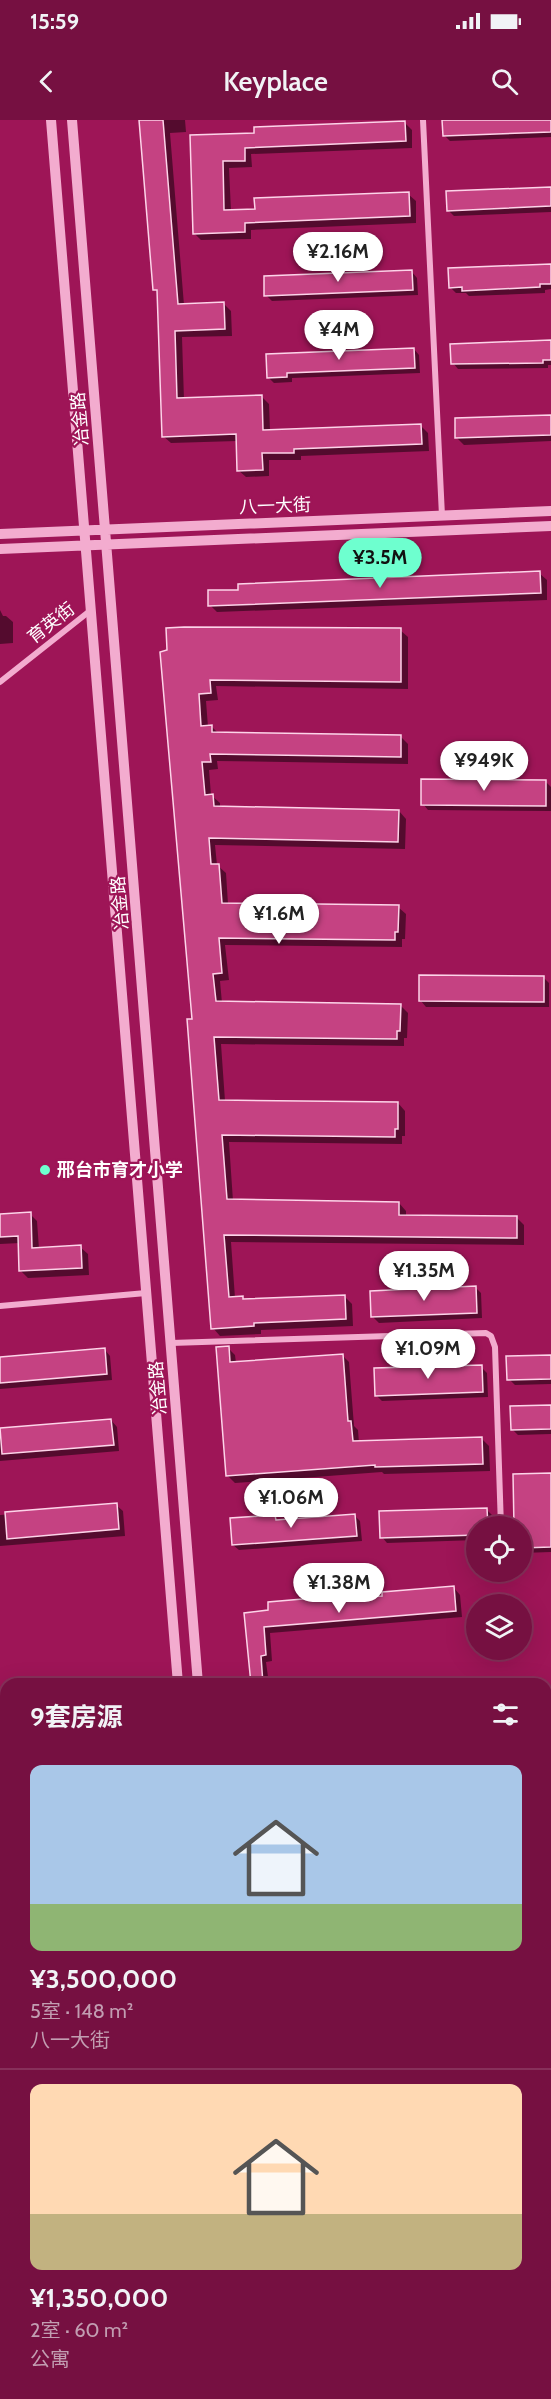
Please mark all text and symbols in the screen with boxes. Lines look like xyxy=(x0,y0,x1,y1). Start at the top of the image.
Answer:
text: 15:59 xyxy=(30,8,79,35)
icon: back xyxy=(30,65,63,98)
text: Keyplace xyxy=(223,65,328,98)
icon: search xyxy=(488,65,521,98)
pin: ¥2.16M xyxy=(289,232,387,283)
text: ¥2.16M xyxy=(307,239,369,263)
pin: ¥4M xyxy=(310,310,368,361)
text: ¥4M xyxy=(318,317,360,341)
street label: 冶金路 xyxy=(67,391,93,447)
street label: 八一大街 xyxy=(239,494,311,518)
pin: ¥3.5M xyxy=(338,538,422,589)
text: ¥3.5M xyxy=(353,545,407,569)
street label: 育英街 xyxy=(23,598,79,648)
pin: ¥949K xyxy=(442,741,526,792)
text: ¥949K xyxy=(454,748,514,772)
street label: 冶金路 xyxy=(107,875,133,931)
pin: ¥1.6M xyxy=(237,894,321,945)
text: ¥1.6M xyxy=(253,901,305,925)
place label: 邢台市育才小学 xyxy=(57,1159,183,1181)
marker: 邢台市育才小学 xyxy=(38,1163,52,1177)
pin: ¥1.35M xyxy=(375,1251,473,1302)
text: ¥1.35M xyxy=(393,1258,455,1282)
pin: ¥1.09M xyxy=(379,1329,477,1380)
text: ¥1.09M xyxy=(395,1336,461,1360)
street label: 冶金路 xyxy=(145,1360,171,1416)
pin: ¥1.06M xyxy=(242,1478,340,1529)
text: ¥1.06M xyxy=(258,1485,324,1509)
map controls xyxy=(466,1516,532,1660)
button: locate xyxy=(466,1516,532,1582)
pin: ¥1.38M xyxy=(290,1563,388,1614)
text: ¥1.38M xyxy=(307,1570,371,1594)
button: layers xyxy=(466,1594,532,1660)
icon: filters xyxy=(489,1698,522,1731)
text: 9套房源 xyxy=(30,1701,123,1733)
icon: home xyxy=(222,1804,330,1912)
text: ¥3,500,000 xyxy=(30,1963,177,1995)
text: 5室 · 148 m² xyxy=(30,1999,133,2023)
text: 八一大街 xyxy=(30,2028,110,2052)
icon: home xyxy=(222,2123,330,2231)
text: ¥1,350,000 xyxy=(30,2282,168,2314)
text: 2室 · 60 m² xyxy=(30,2318,128,2342)
text: 公寓 xyxy=(30,2347,70,2371)

